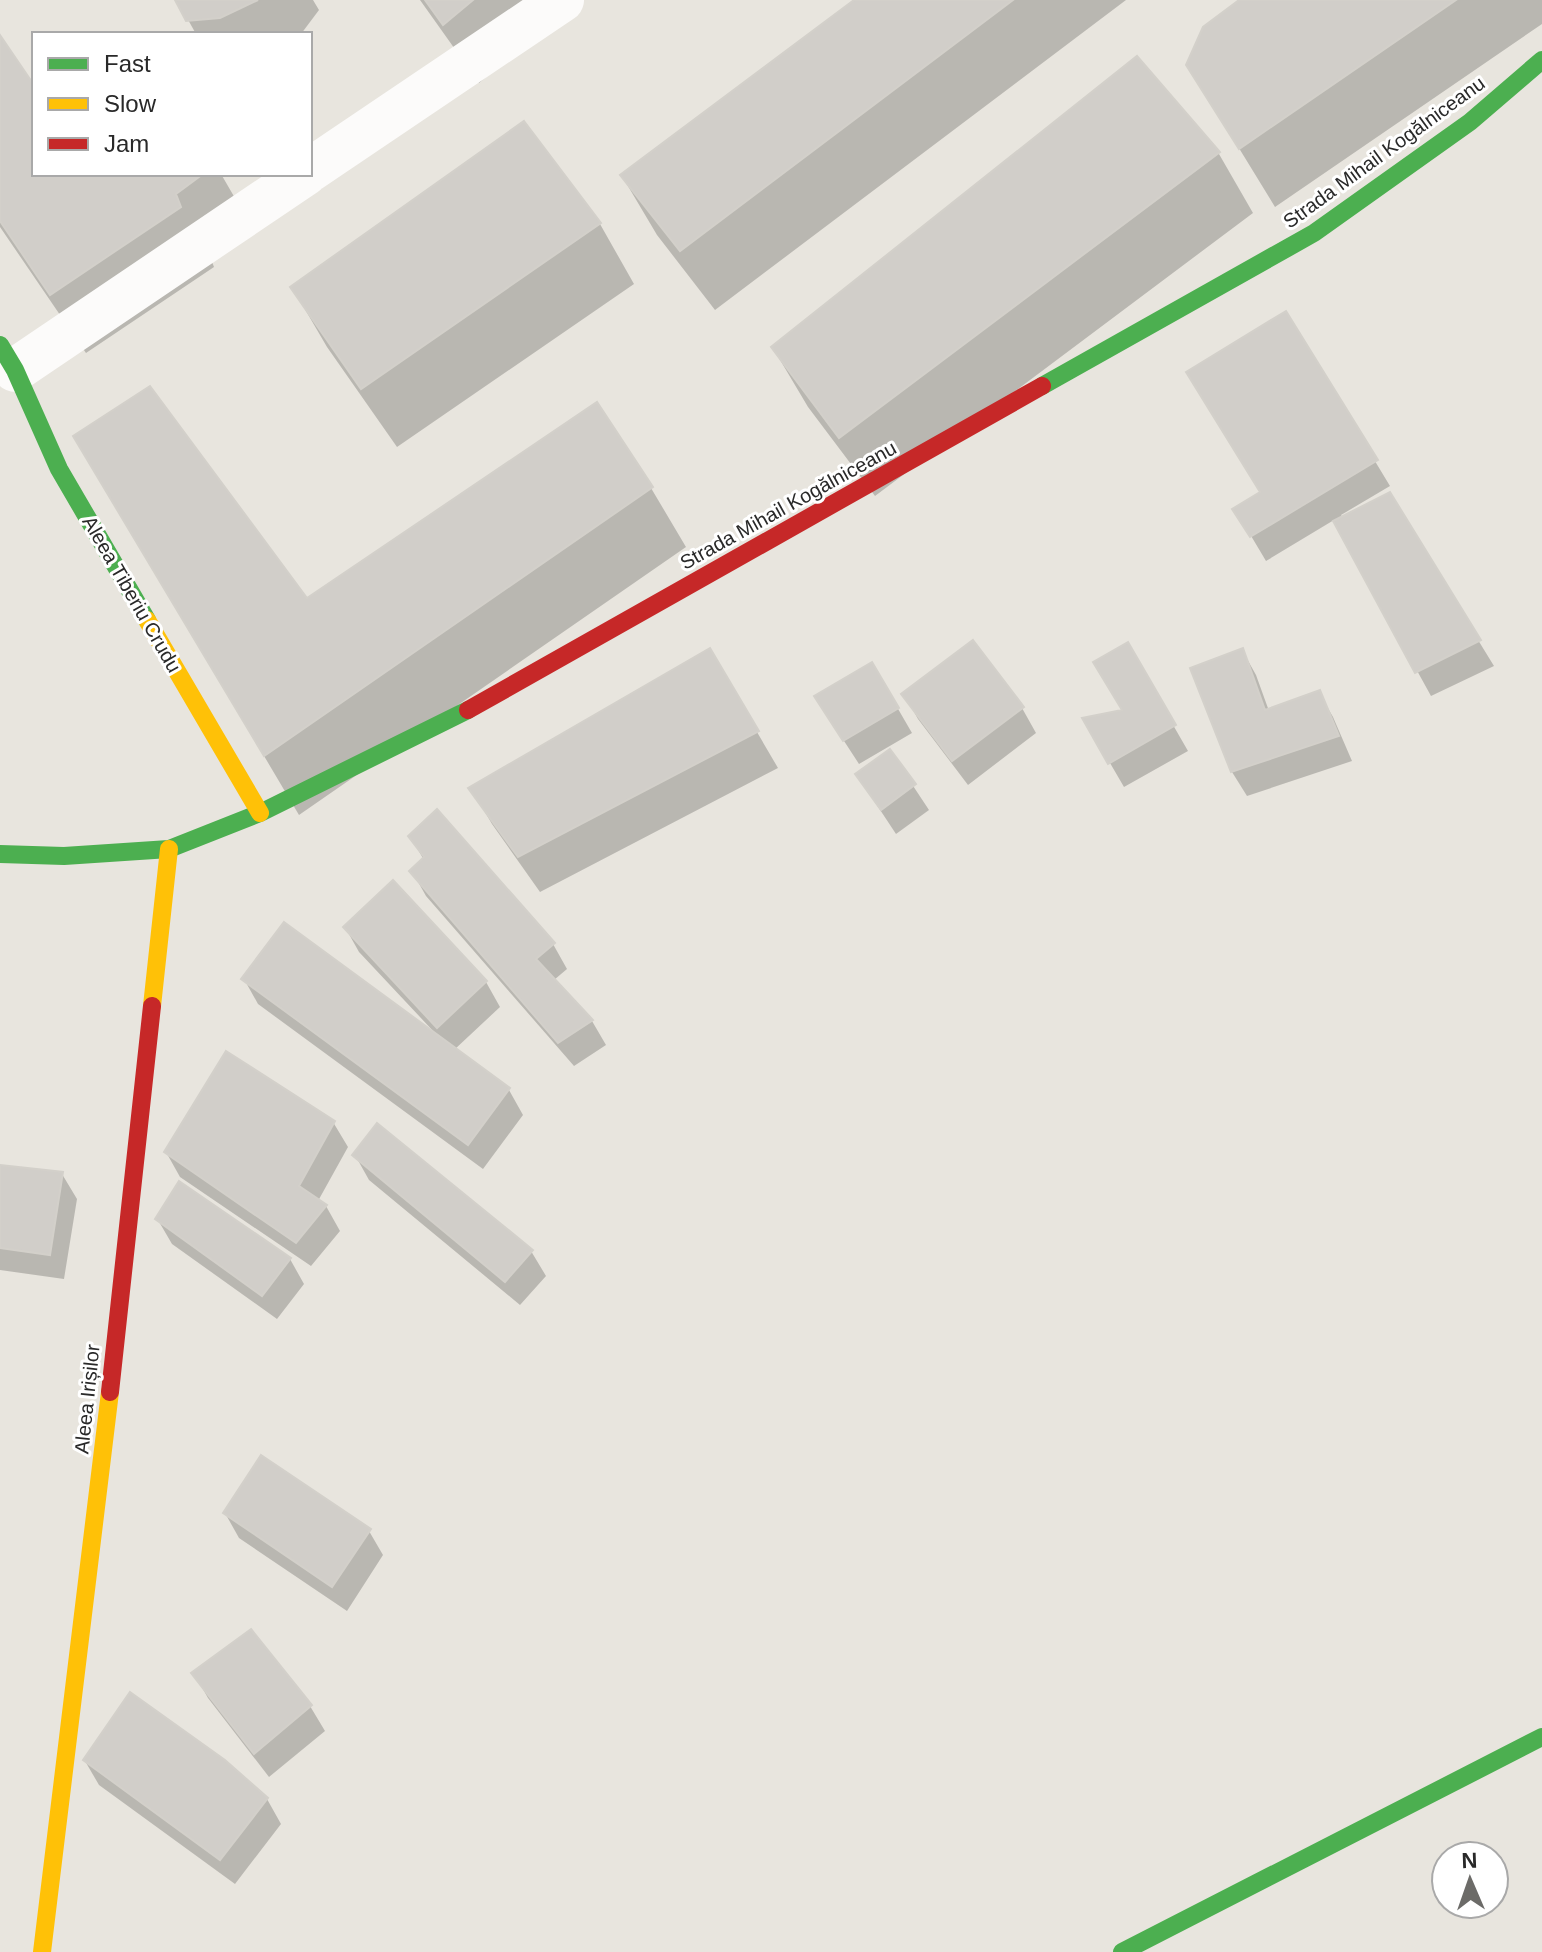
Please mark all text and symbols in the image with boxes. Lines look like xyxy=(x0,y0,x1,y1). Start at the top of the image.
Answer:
legend xyxy=(32,32,312,176)
text: Fast xyxy=(104,50,151,77)
street label: Strada Mihail Kogălniceanu xyxy=(1279,72,1489,232)
text: Slow xyxy=(104,90,157,117)
text: Jam xyxy=(104,130,149,157)
street label: Strada Mihail Kogălniceanu xyxy=(676,436,900,574)
street label: Aleea Tiberiu Crudu xyxy=(78,512,186,676)
street label: Aleea Irișilor xyxy=(70,1343,104,1455)
north arrow xyxy=(1430,1840,1510,1920)
text: N xyxy=(1461,1848,1478,1873)

